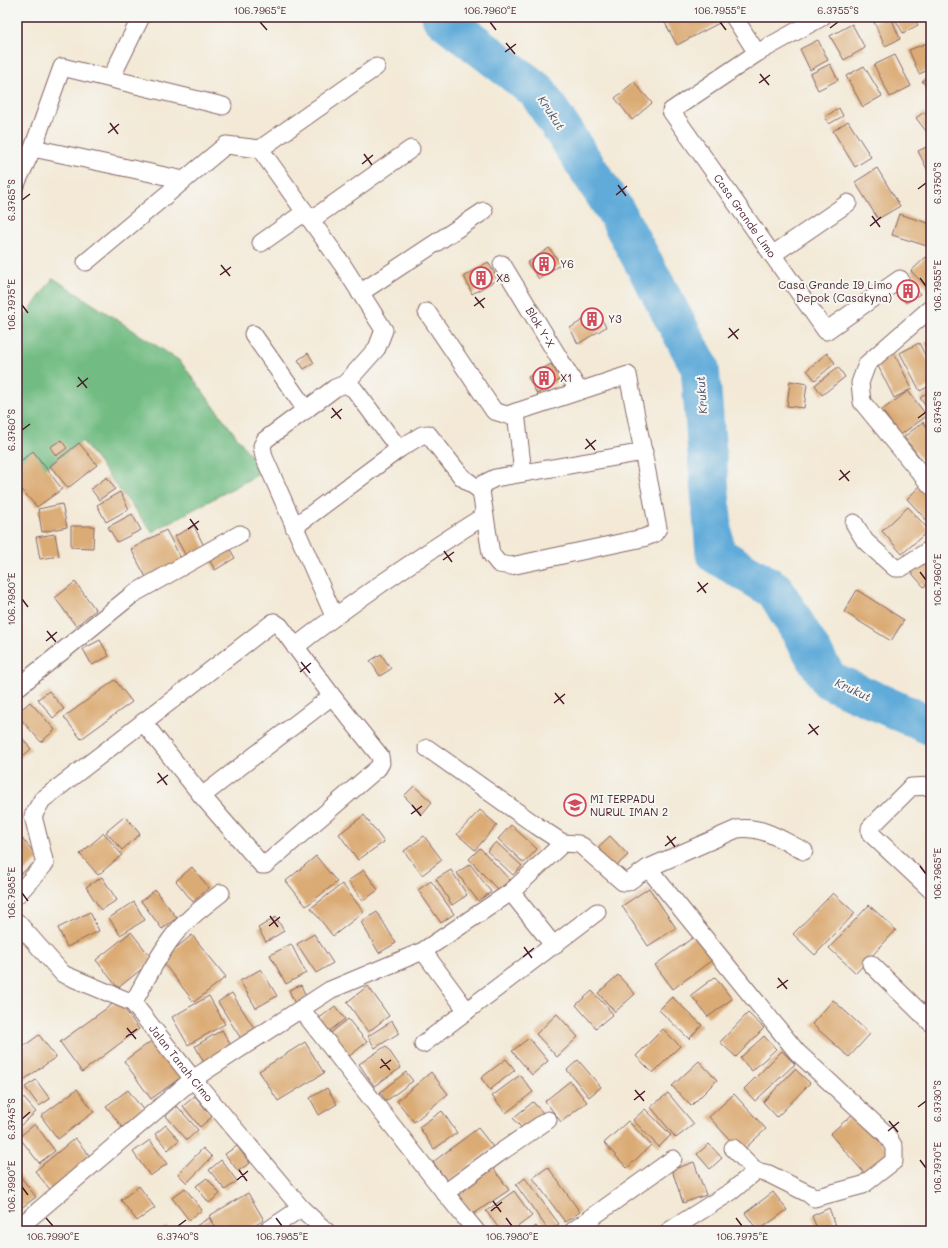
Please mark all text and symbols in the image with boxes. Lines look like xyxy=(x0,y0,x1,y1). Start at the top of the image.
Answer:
text: 106.7965°E xyxy=(234,3,287,17)
text: 106.7960°E xyxy=(464,3,517,17)
text: 106.7955°E xyxy=(694,3,746,17)
text: 6.3755°S xyxy=(817,3,859,17)
water label: Krukut xyxy=(535,92,569,133)
text: 6.3750°S xyxy=(930,162,944,204)
street label: Casa Grande Limo xyxy=(711,171,780,261)
text: 6.3765°S xyxy=(4,179,18,221)
building icon: Y6 xyxy=(531,251,557,277)
place label: Y6 xyxy=(560,256,574,271)
text: 106.7955°E xyxy=(930,260,944,312)
building icon: X8 xyxy=(468,265,494,291)
place label: X8 xyxy=(496,270,510,285)
place label: Casa Grande I9 Limo Depok (Casakyna) xyxy=(778,277,892,305)
building icon: Casa Grande I9 Limo Depok (Casakyna) xyxy=(895,278,921,304)
text: 106.7975°E xyxy=(4,279,18,331)
street label: Blok Y-X xyxy=(523,304,559,350)
building icon: Y3 xyxy=(579,306,605,332)
place label: Y3 xyxy=(608,311,622,326)
building icon: X1 xyxy=(531,365,557,391)
place label: X1 xyxy=(560,370,572,385)
water label: Krukut xyxy=(692,376,710,415)
text: 6.3745°S xyxy=(930,391,944,433)
text: 6.3760°S xyxy=(4,409,18,451)
text: 106.7960°E xyxy=(930,553,944,606)
text: 106.7980°E xyxy=(4,572,18,625)
water label: Krukut xyxy=(833,674,874,704)
place label: MI TERPADU NURUL IMAN 2 xyxy=(590,791,668,819)
school or university icon: MI TERPADU NURUL IMAN 2 xyxy=(562,792,588,818)
text: 106.7965°E xyxy=(930,847,944,900)
text: 106.7985°E xyxy=(4,866,18,919)
street label: Jalan Tanah Cimo xyxy=(146,1021,217,1105)
text: 6.3730°S xyxy=(930,1080,944,1122)
text: 6.3745°S xyxy=(4,1098,18,1140)
text: 106.7970°E xyxy=(930,1142,944,1194)
text: 106.7990°E xyxy=(4,1160,18,1213)
text: 106.7990°E xyxy=(27,1229,80,1243)
text: 6.3740°S xyxy=(157,1229,199,1243)
text: 106.7985°E xyxy=(256,1229,309,1243)
text: 106.7980°E xyxy=(486,1229,539,1243)
text: 106.7975°E xyxy=(716,1229,768,1243)

